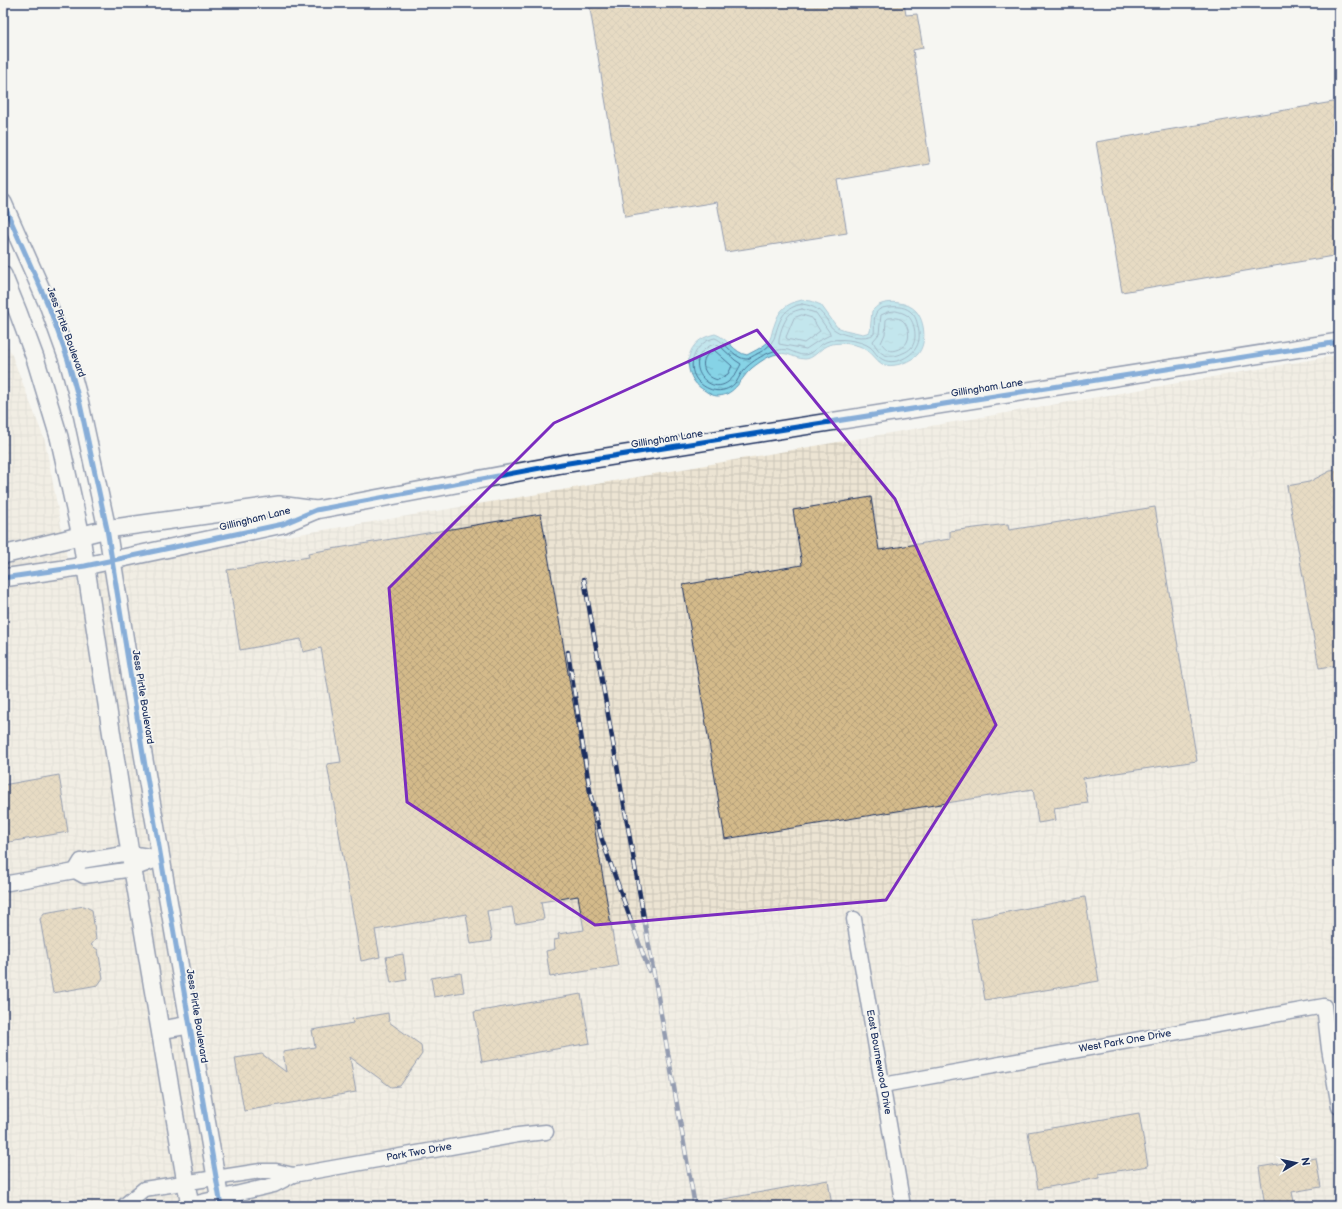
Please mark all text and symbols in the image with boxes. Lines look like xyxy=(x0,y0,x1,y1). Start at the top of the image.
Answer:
street label: Jess Pirtle Boulevard xyxy=(44,285,88,379)
street label: Gillingham Lane xyxy=(950,376,1024,400)
street label: Gillingham Lane xyxy=(630,427,704,451)
street label: Gillingham Lane xyxy=(218,504,292,534)
street label: Jess Pirtle Boulevard xyxy=(130,649,156,745)
street label: Jess Pirtle Boulevard xyxy=(184,968,210,1064)
street label: East Bournewood Drive xyxy=(864,1009,894,1115)
street label: West Park One Drive xyxy=(1078,1027,1172,1055)
street label: Park Two Drive xyxy=(385,1140,453,1164)
north arrow xyxy=(1276,1143,1316,1183)
text: N xyxy=(1298,1156,1312,1167)

